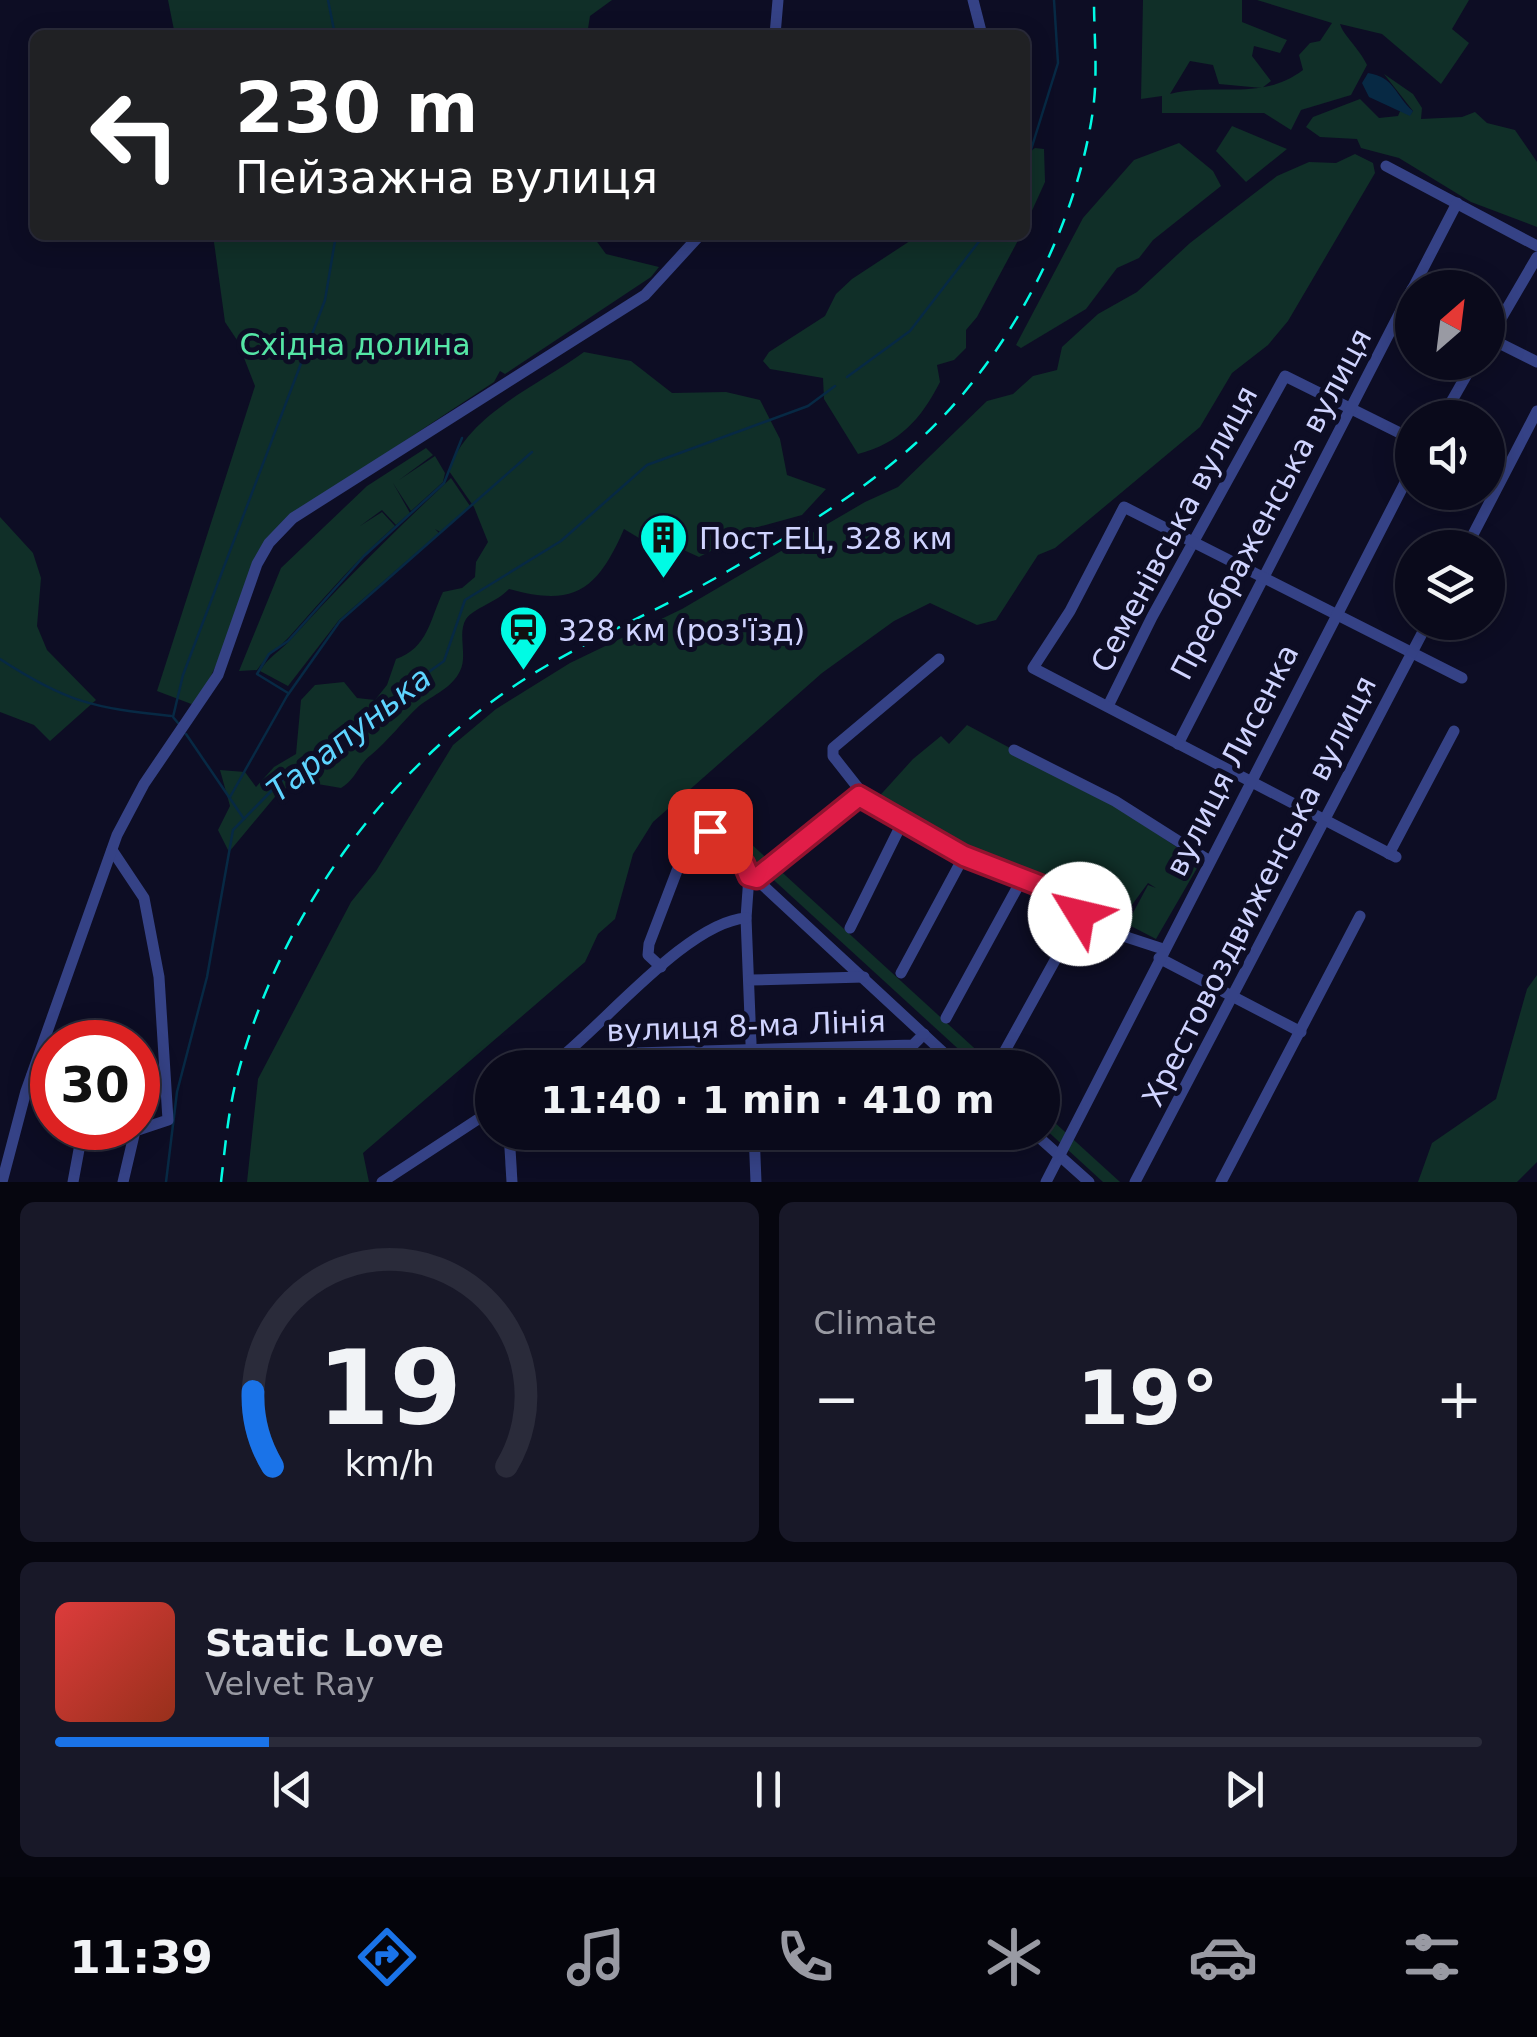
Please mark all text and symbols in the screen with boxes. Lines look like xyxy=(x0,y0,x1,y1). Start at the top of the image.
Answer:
text: 230 m xyxy=(235,67,478,149)
icon: left xyxy=(70,70,200,200)
text: Пейзажна вулиця xyxy=(235,151,658,204)
north arrow xyxy=(1395,270,1505,380)
map controls xyxy=(1395,270,1505,640)
street label: Преображенська вулиця xyxy=(1163,323,1379,685)
park label: Східна долина xyxy=(239,327,471,362)
street label: Семенівська вулиця xyxy=(1084,380,1264,678)
button: sound xyxy=(1395,400,1505,510)
building icon: Пост ЕЦ, 328 км xyxy=(638,512,690,580)
place label: Пост ЕЦ, 328 км xyxy=(699,521,952,556)
button: layers xyxy=(1395,530,1505,640)
station icon: 328 км (роз'їзд) xyxy=(497,604,549,672)
place label: 328 км (роз'їзд) xyxy=(558,613,805,648)
street label: вулиця Лисенка xyxy=(1158,638,1306,882)
water label: Тарапунька xyxy=(259,658,439,810)
street label: Хрестовоздвиженська вулиця xyxy=(1135,670,1383,1112)
pin xyxy=(668,789,753,874)
icon: arrive xyxy=(683,804,738,859)
position arrow xyxy=(1028,862,1132,966)
street label: вулиця 8-ма Лінія xyxy=(606,1004,886,1048)
speed limit sign: 30 xyxy=(30,1020,160,1150)
text: 11:40 · 1 min · 410 m xyxy=(540,1078,995,1122)
text: Climate xyxy=(814,1304,937,1342)
text: 19 xyxy=(317,1327,462,1449)
text: 19° xyxy=(1077,1354,1219,1442)
text: − xyxy=(814,1367,860,1431)
text: + xyxy=(1436,1367,1482,1431)
text: km/h xyxy=(344,1443,434,1484)
text: Static Love xyxy=(205,1621,444,1665)
text: Velvet Ray xyxy=(205,1665,374,1703)
icon: previous xyxy=(265,1762,320,1817)
icon: pause xyxy=(741,1762,796,1817)
icon: next xyxy=(1217,1762,1272,1817)
icon: directions xyxy=(352,1922,422,1992)
icon: music xyxy=(561,1922,631,1992)
icon: phone xyxy=(770,1922,840,1992)
icon: climate xyxy=(979,1922,1049,1992)
icon: car xyxy=(1188,1922,1258,1992)
icon: filters xyxy=(1397,1922,1467,1992)
text: 11:39 xyxy=(70,1931,213,1984)

